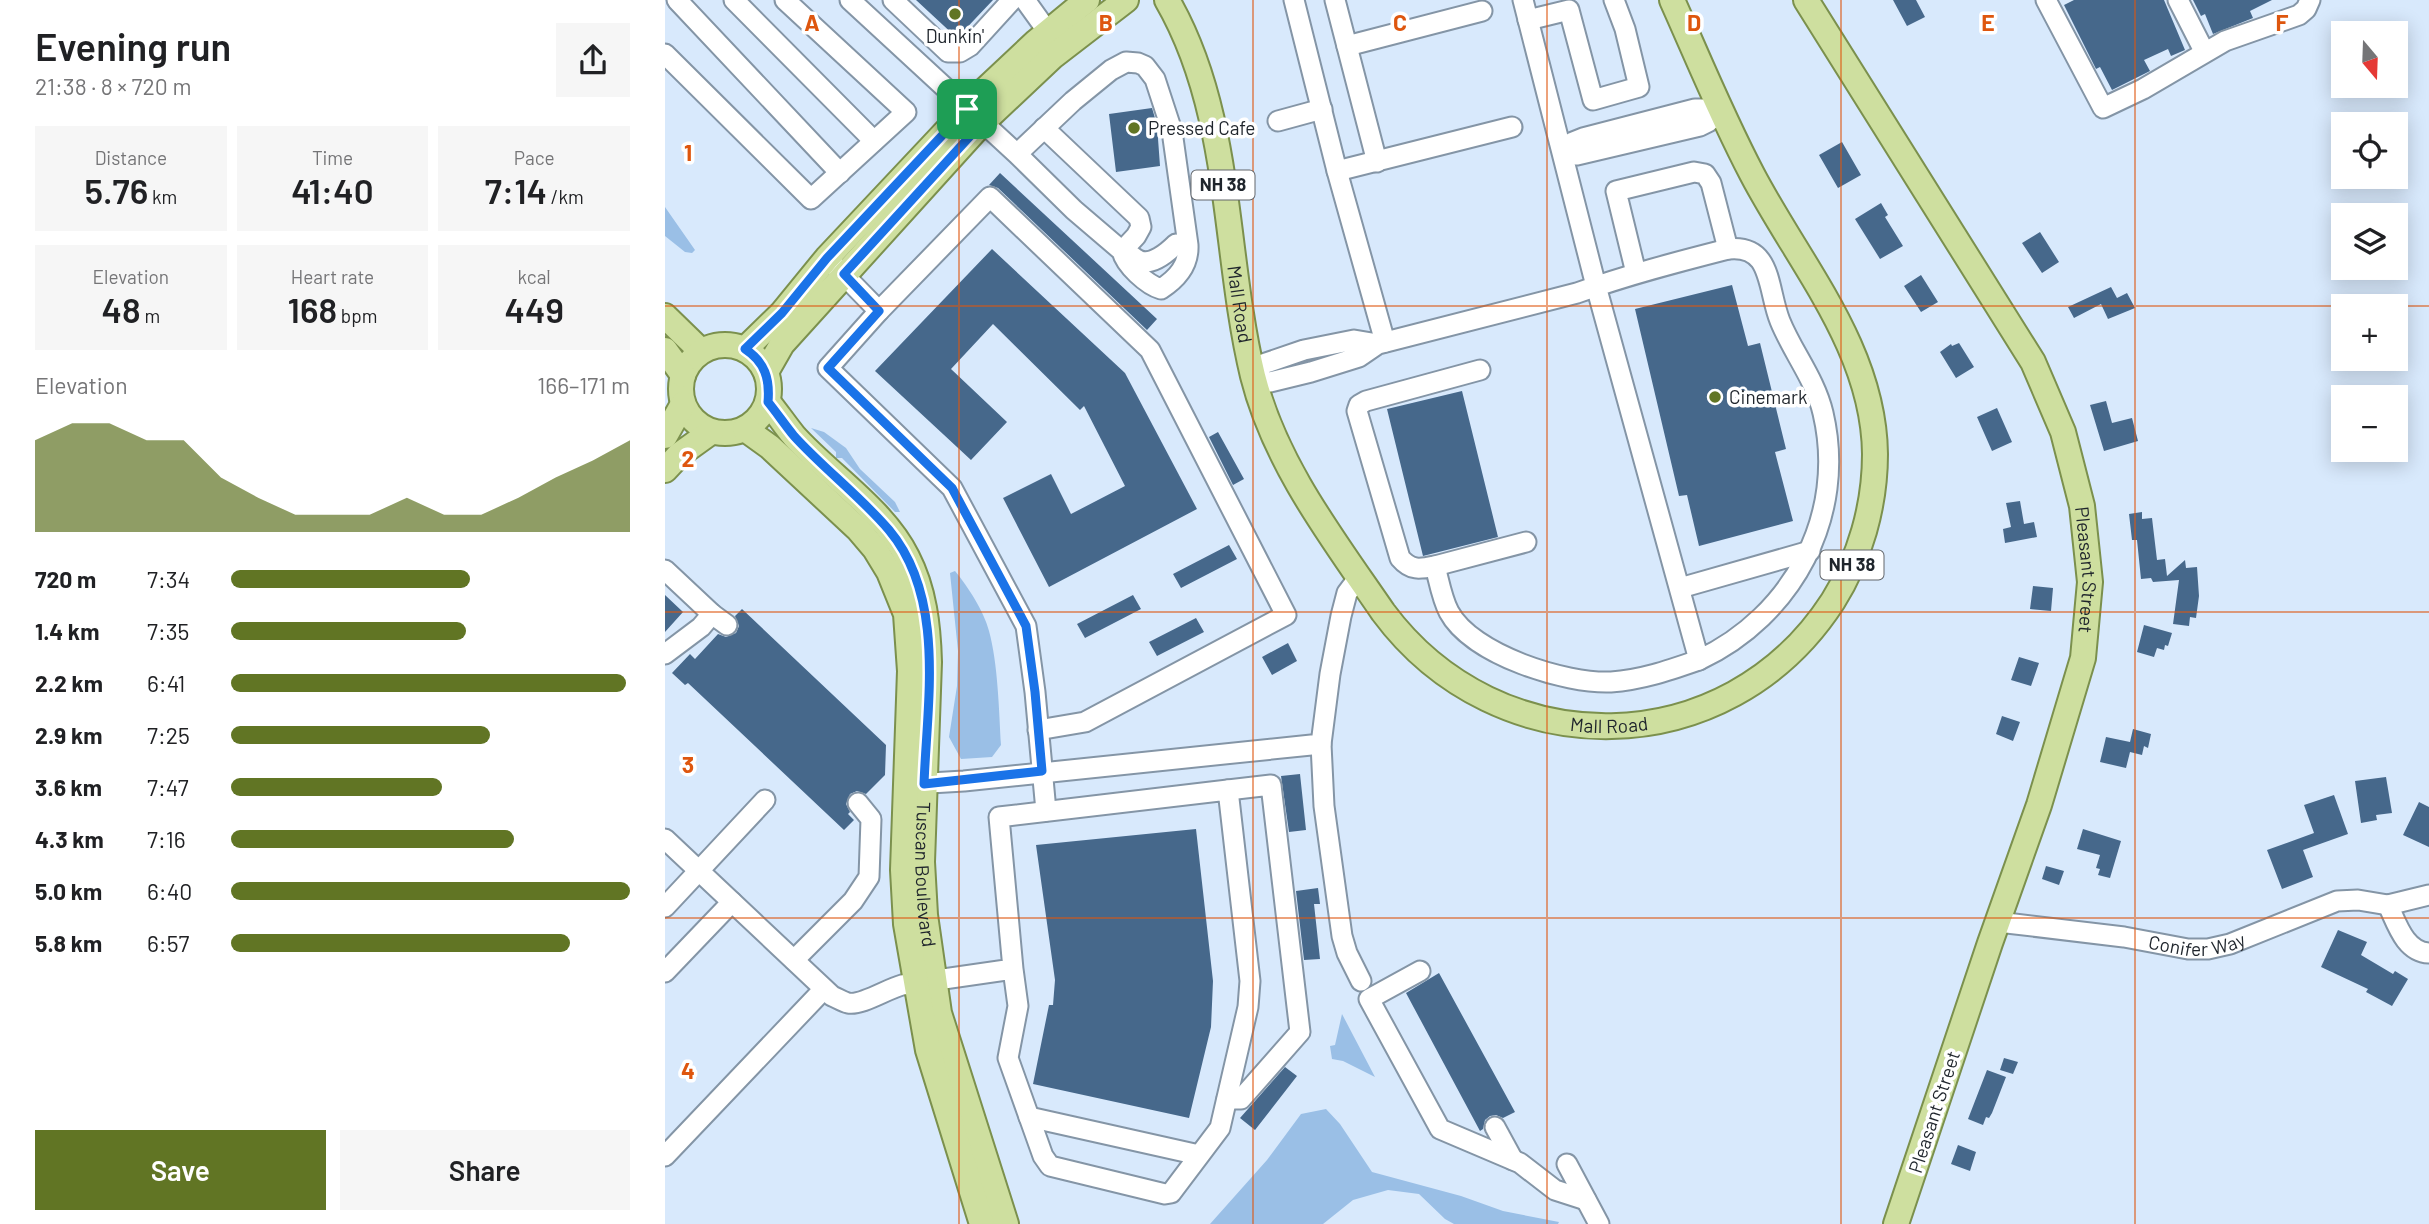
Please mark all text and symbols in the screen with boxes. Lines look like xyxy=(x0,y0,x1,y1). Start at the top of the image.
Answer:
marker: Dunkin' xyxy=(947,6,963,22)
text: A xyxy=(804,8,820,36)
text: B xyxy=(1099,8,1113,36)
text: C xyxy=(1393,8,1407,36)
text: D xyxy=(1687,8,1701,36)
text: E xyxy=(1981,8,1995,36)
text: F xyxy=(2276,8,2289,36)
north arrow xyxy=(2331,21,2408,98)
map controls xyxy=(2331,21,2408,462)
text: Evening run xyxy=(35,23,231,69)
button: share xyxy=(556,23,630,97)
place label: Dunkin' xyxy=(926,24,984,47)
text: 21:38 · 8 × 720 m xyxy=(35,72,191,100)
pin xyxy=(937,79,997,139)
icon: arrive xyxy=(948,90,986,128)
button: locate xyxy=(2331,112,2408,189)
place label: Pressed Cafe xyxy=(1148,116,1255,139)
marker: Pressed Cafe xyxy=(1126,120,1142,136)
text: 1 xyxy=(684,138,692,166)
text: Distance xyxy=(95,146,167,169)
text: Time xyxy=(312,146,353,169)
text: Pace xyxy=(514,146,555,169)
text: 5.76 xyxy=(84,169,148,211)
text: 41:40 xyxy=(291,169,374,211)
text: 7:14 xyxy=(485,169,547,211)
road number: NH 38 xyxy=(1191,170,1255,200)
text: km xyxy=(148,185,177,208)
text: /km xyxy=(547,185,584,208)
button: layers xyxy=(2331,203,2408,280)
street label: Mall Road xyxy=(1223,264,1258,345)
text: Elevation xyxy=(93,265,169,288)
text: Heart rate xyxy=(291,265,374,288)
text: kcal xyxy=(518,265,551,288)
text: 48 xyxy=(102,288,141,330)
text: 168 xyxy=(288,288,337,330)
text: 449 xyxy=(504,288,564,330)
button: + xyxy=(2331,294,2408,371)
text: m xyxy=(141,304,160,327)
text: bpm xyxy=(337,304,377,327)
text: Elevation xyxy=(35,371,128,399)
text: 166–171 m xyxy=(537,371,630,399)
place label: Cinemark xyxy=(1729,385,1807,408)
button: − xyxy=(2331,385,2408,462)
marker: Cinemark xyxy=(1707,389,1723,405)
text: 2 xyxy=(682,444,694,472)
street label: Pleasant Street xyxy=(2071,505,2102,634)
road number: NH 38 xyxy=(1821,550,1883,580)
text: 720 m xyxy=(35,565,96,593)
text: 7:34 xyxy=(147,565,190,593)
text: 1.4 km xyxy=(35,617,99,645)
text: 7:35 xyxy=(147,617,189,645)
text: 2.2 km xyxy=(35,669,103,697)
text: 6:41 xyxy=(147,669,185,697)
street label: Mall Road xyxy=(1569,711,1649,737)
text: 2.9 km xyxy=(35,721,102,749)
text: 7:25 xyxy=(147,721,190,749)
text: 3 xyxy=(682,750,694,778)
text: 3.6 km xyxy=(35,773,102,801)
text: 7:47 xyxy=(147,773,189,801)
street label: Tuscan Boulevard xyxy=(911,801,941,948)
text: 4.3 km xyxy=(35,825,104,853)
text: 7:16 xyxy=(147,825,186,853)
text: 5.0 km xyxy=(35,877,102,905)
text: 6:40 xyxy=(147,877,192,905)
street label: Conifer Way xyxy=(2147,927,2249,960)
text: 5.8 km xyxy=(35,929,102,957)
text: 6:57 xyxy=(147,929,189,957)
street label: Pleasant Street xyxy=(1903,1048,1964,1176)
text: 4 xyxy=(681,1056,695,1084)
button: Save xyxy=(35,1130,326,1210)
button: Share xyxy=(340,1130,630,1210)

